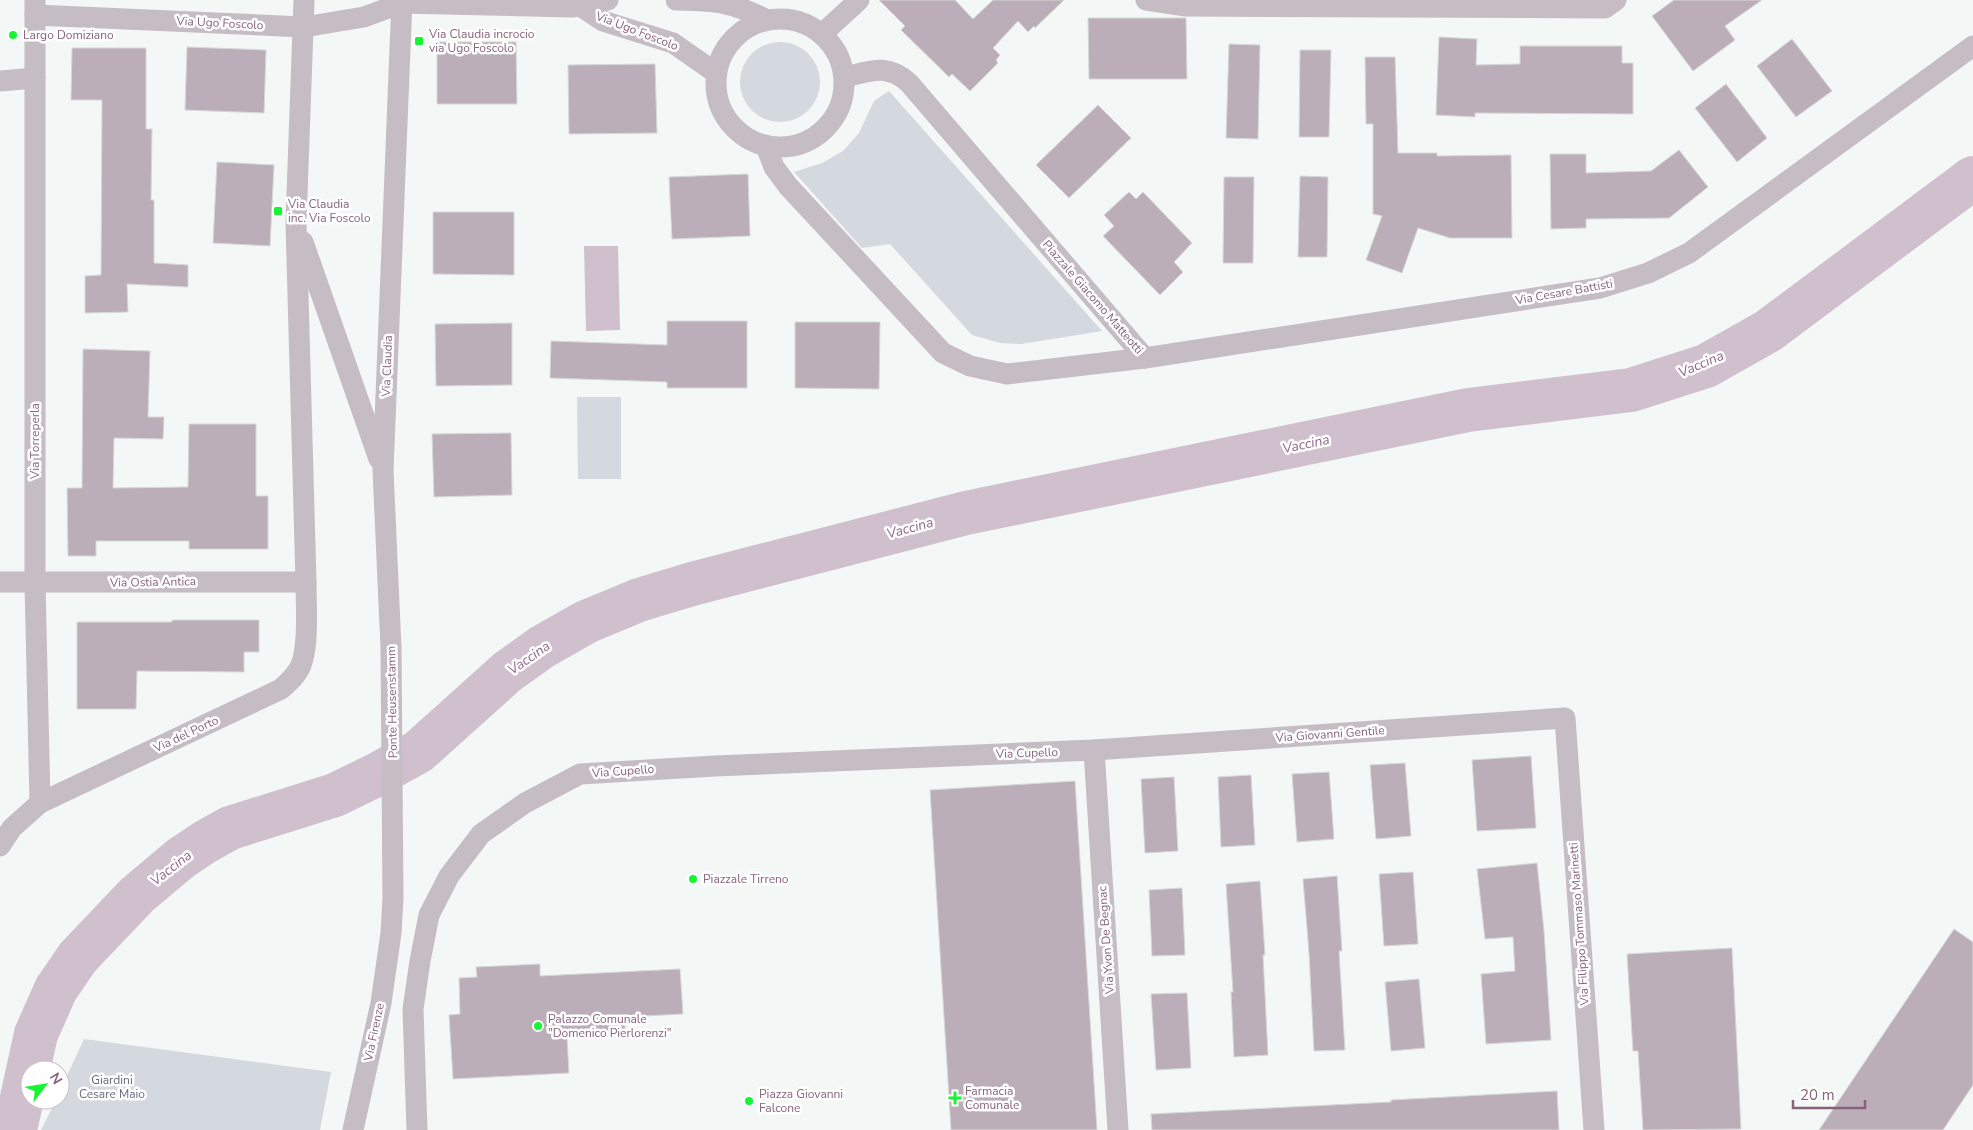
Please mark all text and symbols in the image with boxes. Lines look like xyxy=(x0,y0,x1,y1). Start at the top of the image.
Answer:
street label: Via Ugo Foscolo xyxy=(593,8,681,54)
street label: Via Ugo Foscolo xyxy=(175,13,264,33)
place label: Via Claudia incrocio via Ugo Foscolo xyxy=(428,26,535,56)
place label: Largo Domiziano xyxy=(23,27,114,43)
marker: Largo Domiziano xyxy=(7,29,19,41)
marker: Via Claudia incrocio via Ugo Foscolo xyxy=(413,35,425,47)
place label: Via Claudia inc. Via Foscolo xyxy=(287,196,371,226)
marker: Via Claudia inc. Via Foscolo xyxy=(272,205,284,217)
street label: Piazzale Giacomo Matteotti xyxy=(1039,237,1147,357)
street label: Via Cesare Battisti xyxy=(1513,276,1614,309)
street label: Via Claudia xyxy=(378,335,396,398)
water label: Vaccina xyxy=(1675,346,1727,382)
street label: Via Torreperla xyxy=(27,403,43,480)
water label: Vaccina xyxy=(1281,430,1331,458)
water label: Vaccina xyxy=(884,513,936,543)
street label: Via Ostia Antica xyxy=(109,573,196,591)
water label: Vaccina xyxy=(504,637,554,679)
street label: Ponte Heusenstamm xyxy=(383,646,401,758)
street label: Via del Porto xyxy=(150,712,221,756)
street label: Via Giovanni Gentile xyxy=(1274,722,1385,746)
street label: Via Cupello xyxy=(995,744,1059,762)
street label: Via Cupello xyxy=(590,761,655,781)
street label: Via Filippo Tommaso Marinetti xyxy=(1565,842,1593,1007)
water label: Vaccina xyxy=(146,846,196,890)
place label: Piazzale Tirreno xyxy=(703,871,789,887)
marker: Piazzale Tirreno xyxy=(687,873,699,885)
street label: Via Yvon De Begnac xyxy=(1094,885,1118,995)
street label: Via Firenze xyxy=(360,1001,388,1064)
place label: Palazzo Comunale "Domenico Pierlorenzi" xyxy=(548,1011,671,1041)
marker: Palazzo Comunale "Domenico Pierlorenzi" xyxy=(532,1020,544,1032)
north arrow xyxy=(20,1060,70,1110)
text: N xyxy=(45,1069,67,1088)
park label: Giardini Cesare Maio xyxy=(79,1072,145,1102)
scale bar xyxy=(1793,1078,1866,1110)
place label: Farmacia Comunale xyxy=(965,1083,1019,1113)
text: 20 m xyxy=(1800,1085,1835,1105)
place label: Piazza Giovanni Falcone xyxy=(759,1086,843,1116)
marker: Farmacia Comunale xyxy=(949,1092,961,1104)
marker: Piazza Giovanni Falcone xyxy=(743,1095,755,1107)

